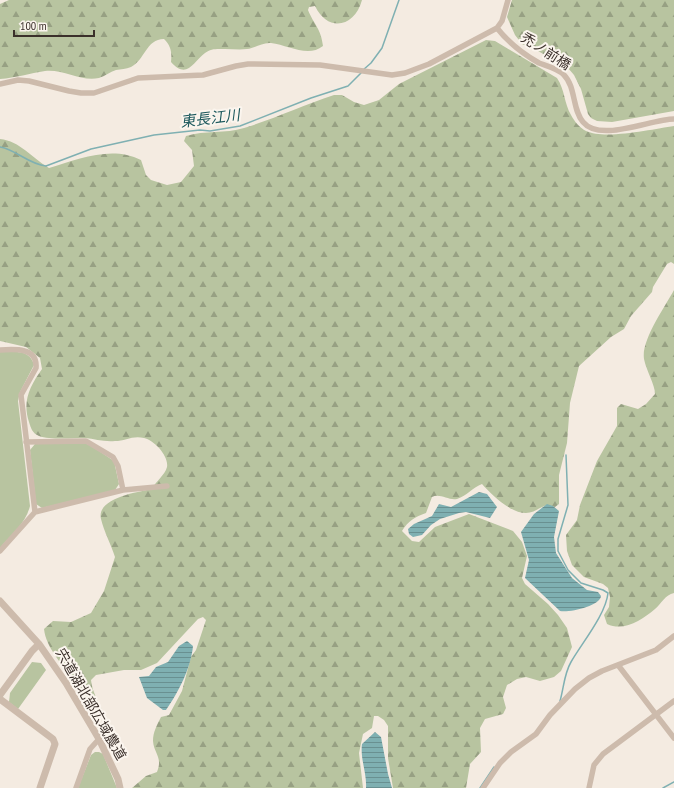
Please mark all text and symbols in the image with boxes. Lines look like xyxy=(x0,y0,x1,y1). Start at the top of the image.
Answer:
scale bar xyxy=(14,12,94,38)
text: 100 m xyxy=(20,18,47,33)
street label: 禿ノ前橋 xyxy=(518,28,574,74)
water label: 東長江川 xyxy=(179,105,243,131)
street label: 宍道湖北部広域農道 xyxy=(52,645,130,763)

